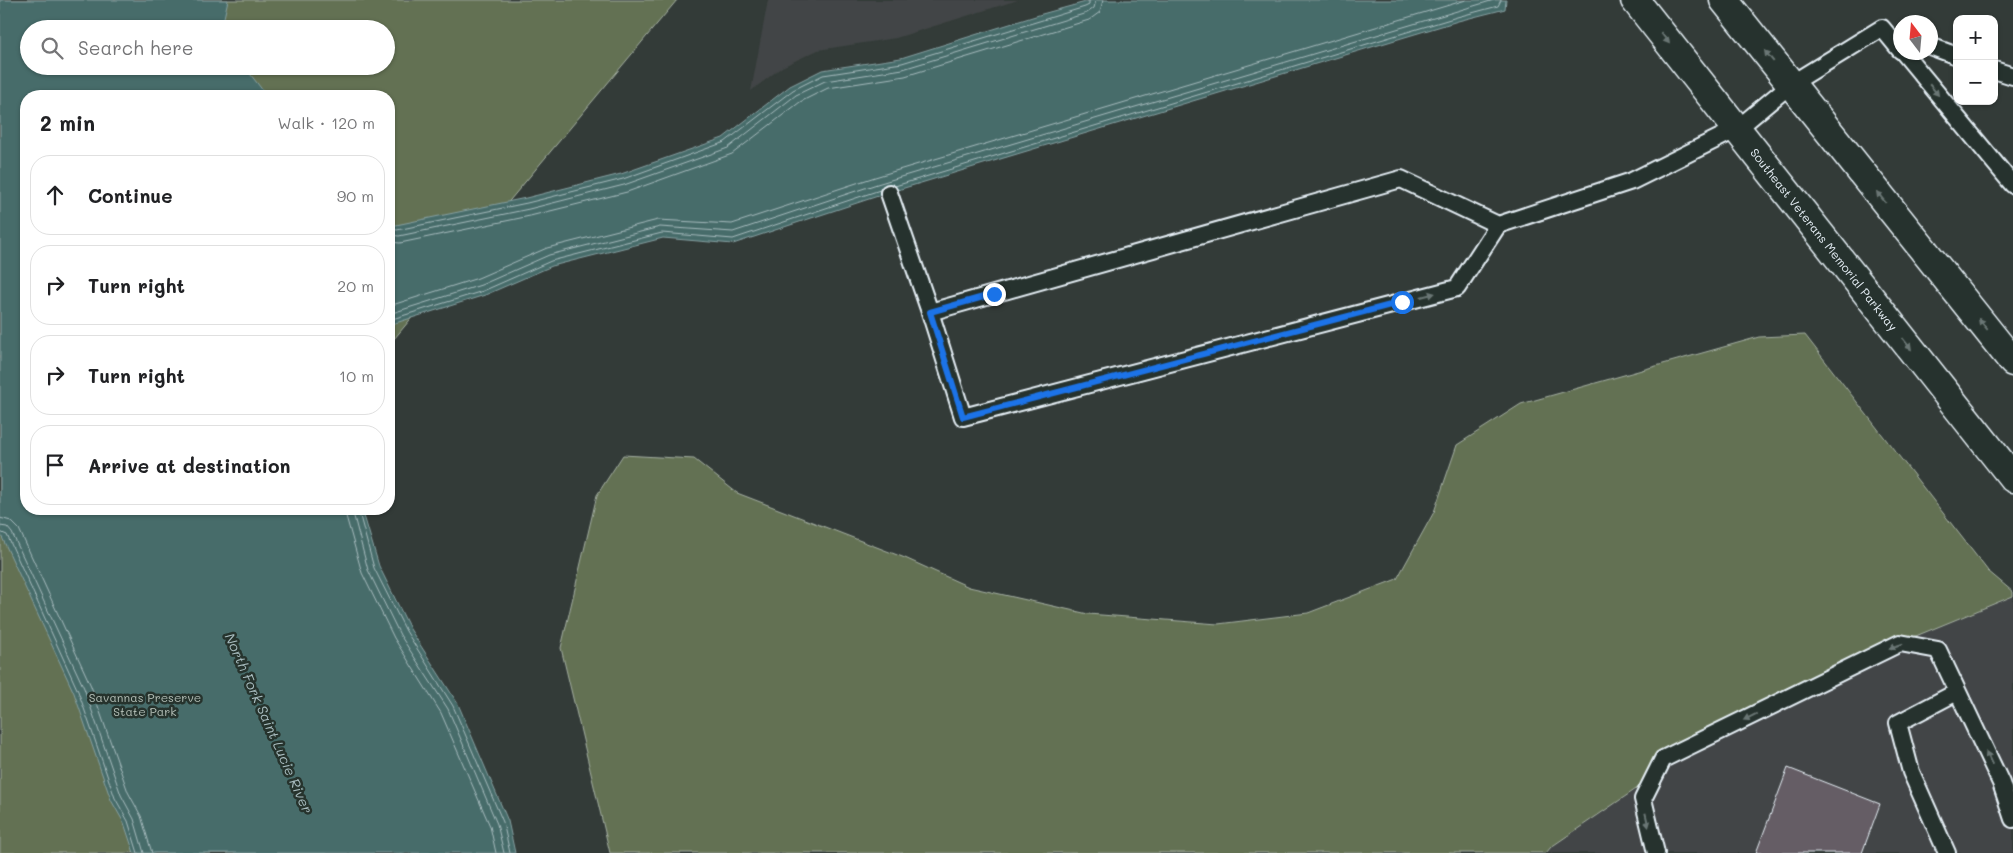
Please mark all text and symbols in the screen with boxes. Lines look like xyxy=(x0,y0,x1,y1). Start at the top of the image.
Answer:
north arrow xyxy=(1893,15,1938,60)
map controls xyxy=(1953,15,1998,105)
button: + xyxy=(1953,15,1998,60)
search box xyxy=(20,20,395,75)
one-way arrow xyxy=(1660,31,1670,45)
icon: search xyxy=(38,34,66,62)
text: Search here xyxy=(78,35,194,60)
one-way arrow xyxy=(1764,50,1775,63)
button: − xyxy=(1953,60,1998,105)
one-way arrow xyxy=(1928,84,1939,96)
text: 2 min xyxy=(40,109,95,136)
text: Walk · 120 m xyxy=(277,112,375,133)
street label: Southeast Veterans Memorial Parkway xyxy=(1747,145,1901,334)
icon: ahead xyxy=(41,181,69,209)
text: Continue xyxy=(88,183,173,208)
text: 90 m xyxy=(337,185,374,206)
one-way arrow xyxy=(1876,191,1887,204)
icon: right xyxy=(41,271,69,299)
text: Turn right xyxy=(88,273,185,298)
text: 20 m xyxy=(337,275,374,296)
route end xyxy=(983,283,1006,306)
route start xyxy=(1391,291,1414,314)
one-way arrow xyxy=(1421,291,1436,299)
one-way arrow xyxy=(1977,318,1988,331)
one-way arrow xyxy=(1902,337,1912,351)
icon: right xyxy=(41,361,69,389)
text: Turn right xyxy=(88,363,185,388)
text: 10 m xyxy=(339,365,374,386)
icon: arrive xyxy=(41,451,69,479)
text: Arrive at destination xyxy=(88,453,291,478)
water label: North Fork Saint Lucie River xyxy=(221,630,317,816)
one-way arrow xyxy=(1888,643,1903,651)
park label: Savannas Preserve State Park xyxy=(89,689,201,719)
one-way arrow xyxy=(1743,713,1757,721)
one-way arrow xyxy=(1985,751,1993,765)
one-way arrow xyxy=(1643,812,1651,827)

